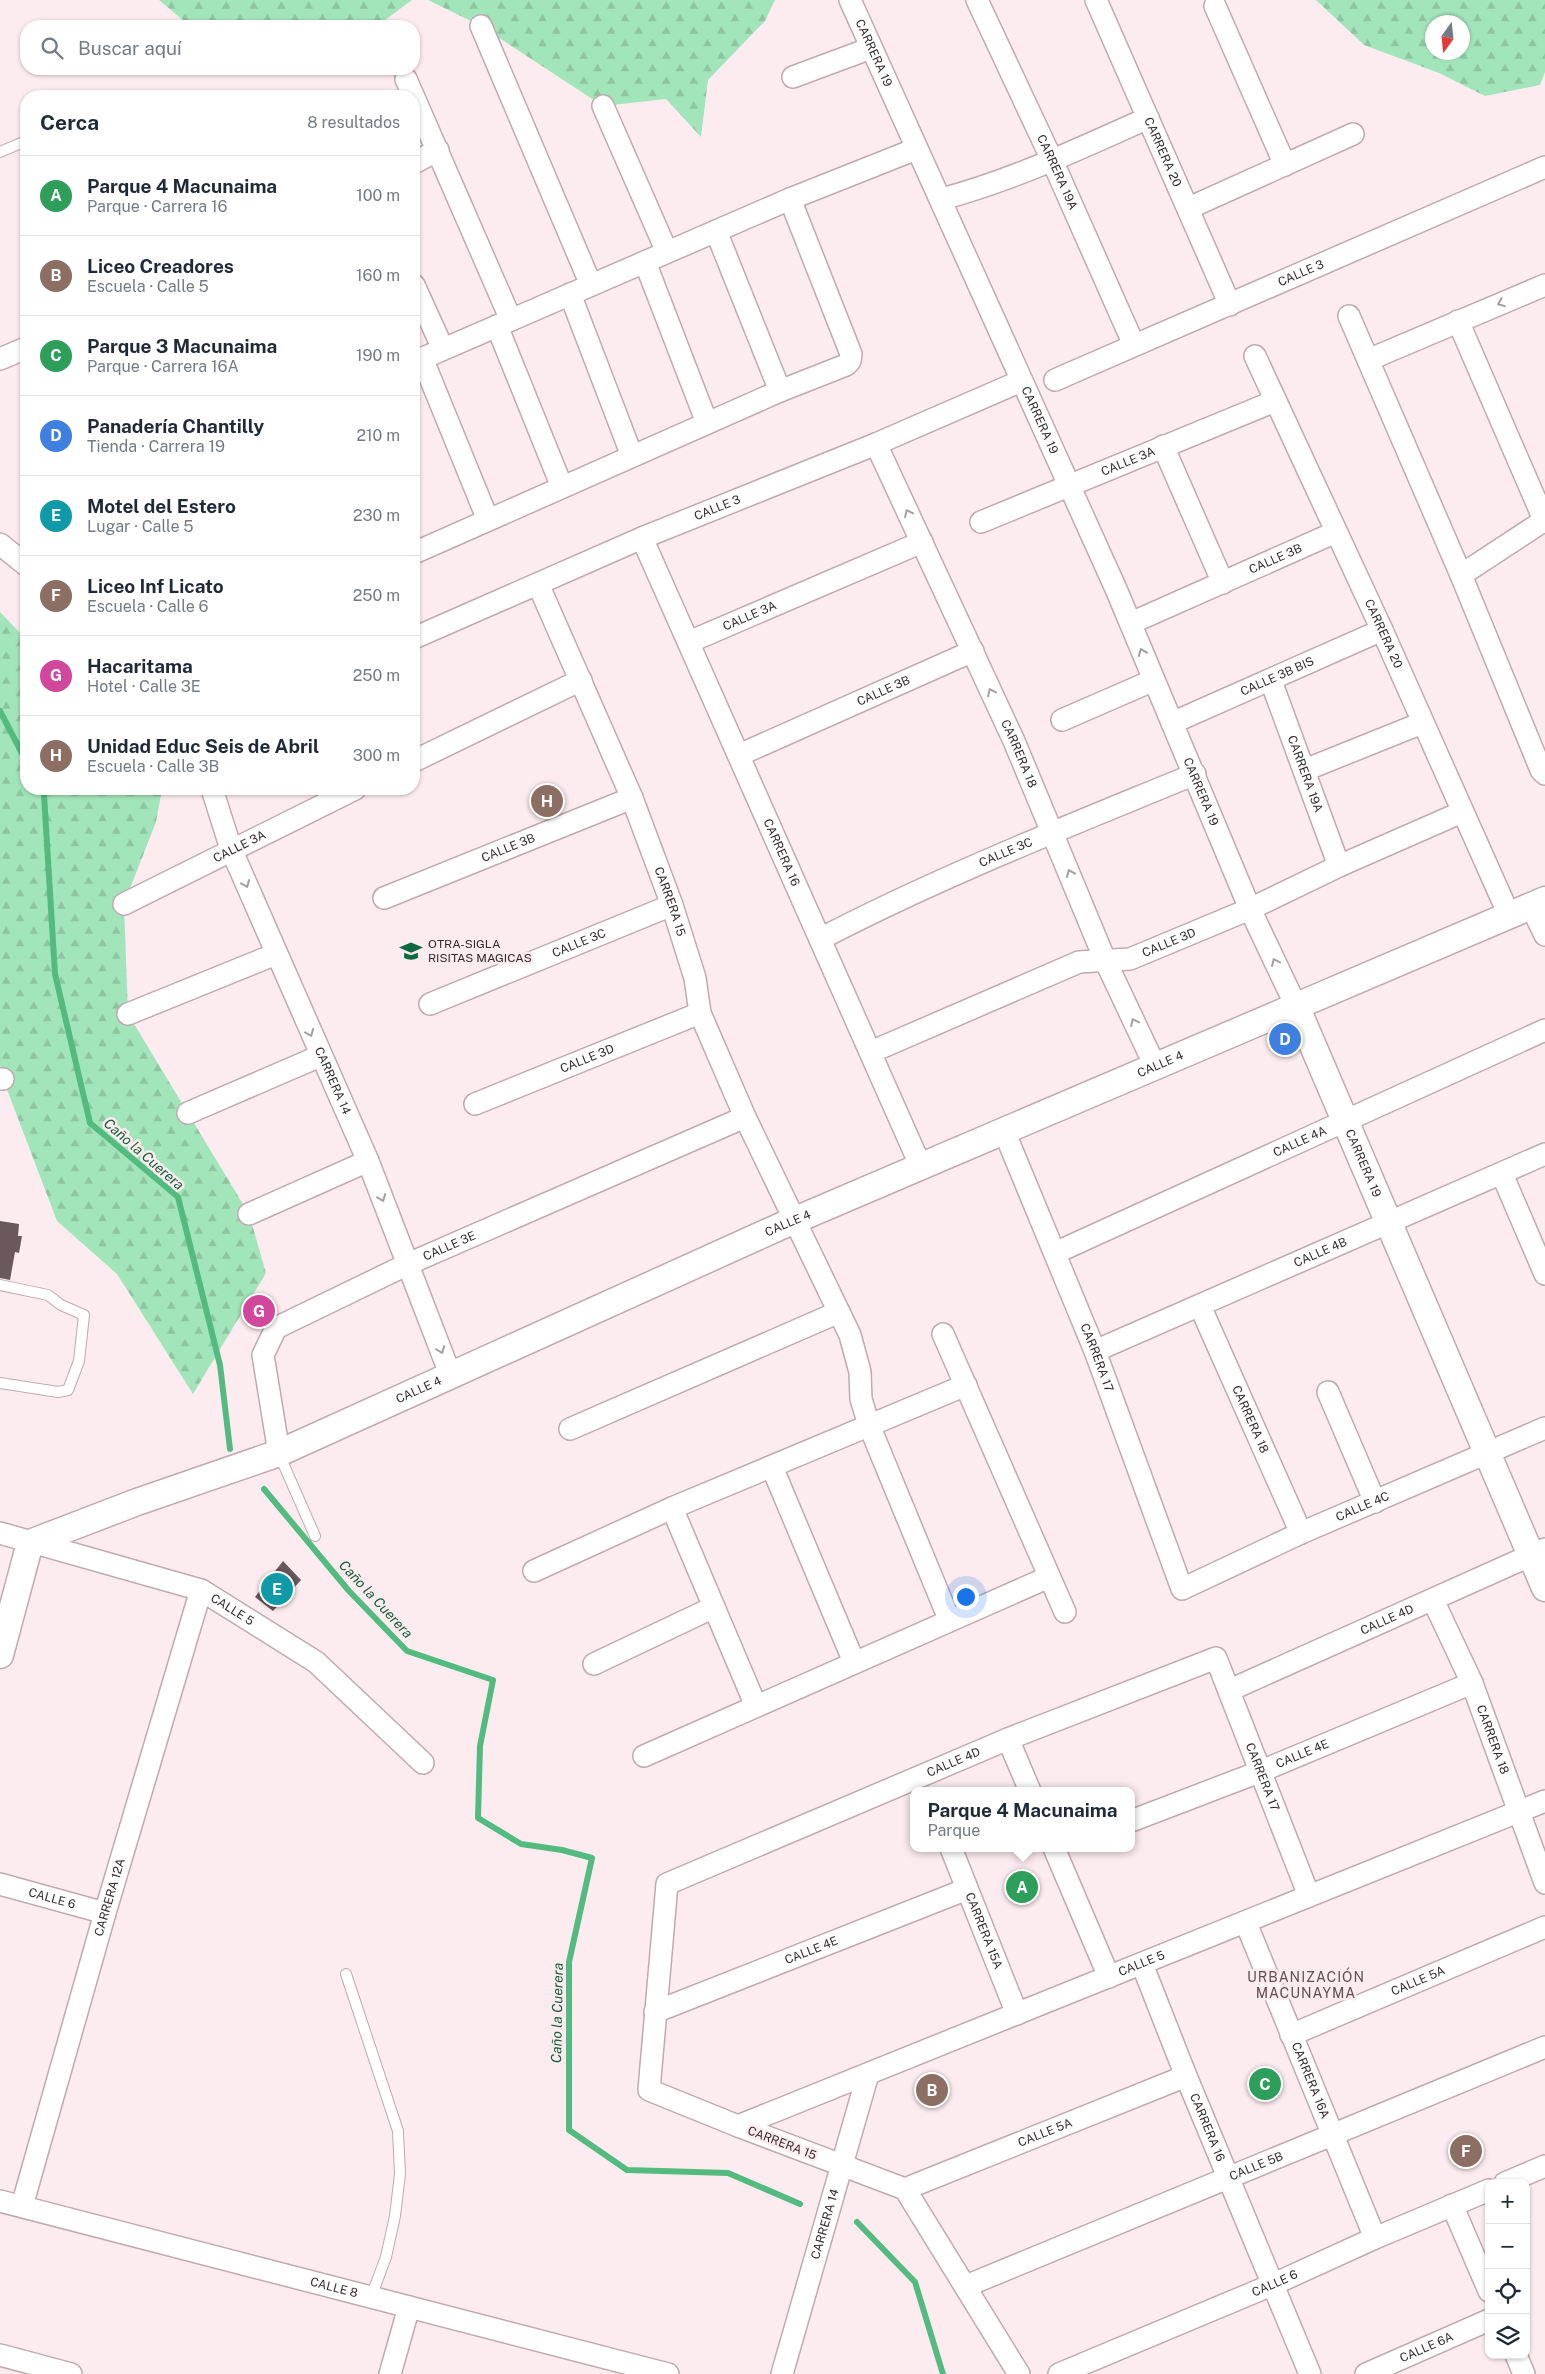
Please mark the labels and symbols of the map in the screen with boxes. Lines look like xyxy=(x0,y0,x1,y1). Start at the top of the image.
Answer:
north arrow xyxy=(1425,15,1470,60)
street label: CARRERA 19 xyxy=(853,17,895,89)
street label: CARRERA 20 xyxy=(1141,115,1184,189)
street label: CARRERA 19A xyxy=(1034,132,1080,212)
street label: CALLE 3 xyxy=(1276,257,1326,289)
one-way arrow xyxy=(1497,296,1506,307)
street label: CARRERA 19 xyxy=(1018,384,1061,456)
street label: CALLE 3A xyxy=(1099,444,1157,479)
street label: CALLE 3 xyxy=(692,492,742,523)
one-way arrow xyxy=(904,509,914,518)
street label: CALLE 3B xyxy=(1247,541,1304,577)
street label: CARRERA 20 xyxy=(1362,597,1405,671)
street label: CALLE 3A xyxy=(721,598,779,634)
one-way arrow xyxy=(1138,648,1149,657)
street label: CALLE 3B BIS xyxy=(1238,654,1316,699)
street label: CALLE 3B xyxy=(855,673,912,709)
one-way arrow xyxy=(987,688,998,697)
street label: CARRERA 18 xyxy=(998,717,1040,790)
street label: CARRERA 19A xyxy=(1285,734,1326,815)
street label: CARRERA 19 xyxy=(1180,756,1221,828)
pin: H xyxy=(531,782,563,820)
street label: CARRERA 16 xyxy=(760,817,803,888)
street label: CALLE 3A xyxy=(211,827,269,865)
street label: CALLE 3B xyxy=(479,831,537,865)
street label: CALLE 3C xyxy=(977,835,1035,870)
street label: CARRERA 15 xyxy=(651,865,688,938)
one-way arrow xyxy=(1066,869,1076,878)
one-way arrow xyxy=(240,879,251,888)
street label: CALLE 3D xyxy=(1140,925,1198,960)
street label: CALLE 3C xyxy=(550,926,608,960)
place label: OTRA-SIGLA RISITAS MAGICAS xyxy=(428,937,532,965)
school or university icon: OTRA-SIGLA RISITAS MAGICAS xyxy=(398,938,424,964)
one-way arrow xyxy=(1271,958,1281,967)
one-way arrow xyxy=(1130,1018,1140,1027)
pin: D xyxy=(1269,1020,1301,1058)
one-way arrow xyxy=(304,1028,315,1037)
street label: CALLE 3D xyxy=(558,1041,616,1076)
street label: CARRERA 14 xyxy=(312,1045,354,1117)
street label: CALLE 4 xyxy=(1135,1048,1186,1080)
water label: Caño la Cuerera xyxy=(101,1115,187,1193)
street label: CALLE 4A xyxy=(1271,1123,1329,1160)
street label: CARRERA 19 xyxy=(1343,1127,1384,1199)
one-way arrow xyxy=(376,1193,387,1202)
street label: CALLE 4 xyxy=(763,1207,813,1239)
street label: CALLE 3E xyxy=(421,1228,478,1264)
street label: CALLE 4B xyxy=(1292,1235,1349,1270)
pin: G xyxy=(243,1292,275,1330)
street label: CARRERA 17 xyxy=(1077,1321,1116,1394)
one-way arrow xyxy=(435,1345,445,1354)
street label: CALLE 4 xyxy=(394,1373,444,1406)
street label: CARRERA 18 xyxy=(1229,1383,1272,1456)
street label: CALLE 4C xyxy=(1334,1489,1391,1524)
water label: Caño la Cuerera xyxy=(336,1557,416,1641)
pin: E xyxy=(261,1570,293,1608)
your location xyxy=(953,1584,979,1610)
street label: CALLE 5 xyxy=(208,1591,257,1629)
street label: CALLE 4D xyxy=(1358,1602,1416,1638)
street label: CARRERA 18 xyxy=(1474,1703,1512,1776)
street label: CALLE 4E xyxy=(1274,1737,1331,1771)
street label: CARRERA 17 xyxy=(1243,1741,1282,1813)
street label: CALLE 4D xyxy=(925,1745,982,1780)
street label: CARRERA 12A xyxy=(92,1856,128,1938)
pin: A xyxy=(1006,1868,1038,1906)
street label: CALLE 6 xyxy=(27,1885,77,1912)
street label: CARRERA 15A xyxy=(962,1890,1006,1971)
street label: CALLE 4E xyxy=(783,1934,840,1967)
street label: CALLE 5 xyxy=(1116,1948,1167,1979)
water label: Caño la Cuerera xyxy=(548,1963,566,2063)
street label: CALLE 5A xyxy=(1389,1963,1447,1999)
district label: URBANIZACIÓN MACUNAYMA xyxy=(1247,1967,1365,2001)
street label: CARRERA 16A xyxy=(1289,2040,1332,2121)
pin: C xyxy=(1249,2065,1281,2103)
pin: B xyxy=(916,2071,948,2109)
street label: CARRERA 16 xyxy=(1187,2091,1228,2164)
street label: CALLE 5A xyxy=(1016,2115,1075,2150)
street label: CARRERA 15 xyxy=(746,2123,819,2163)
pin: F xyxy=(1450,2132,1482,2170)
street label: CALLE 5B xyxy=(1227,2149,1285,2183)
street label: CARRERA 14 xyxy=(808,2187,842,2261)
street label: CALLE 6 xyxy=(1250,2267,1300,2299)
street label: CALLE 8 xyxy=(309,2275,360,2300)
street label: CALLE 6A xyxy=(1398,2329,1456,2365)

